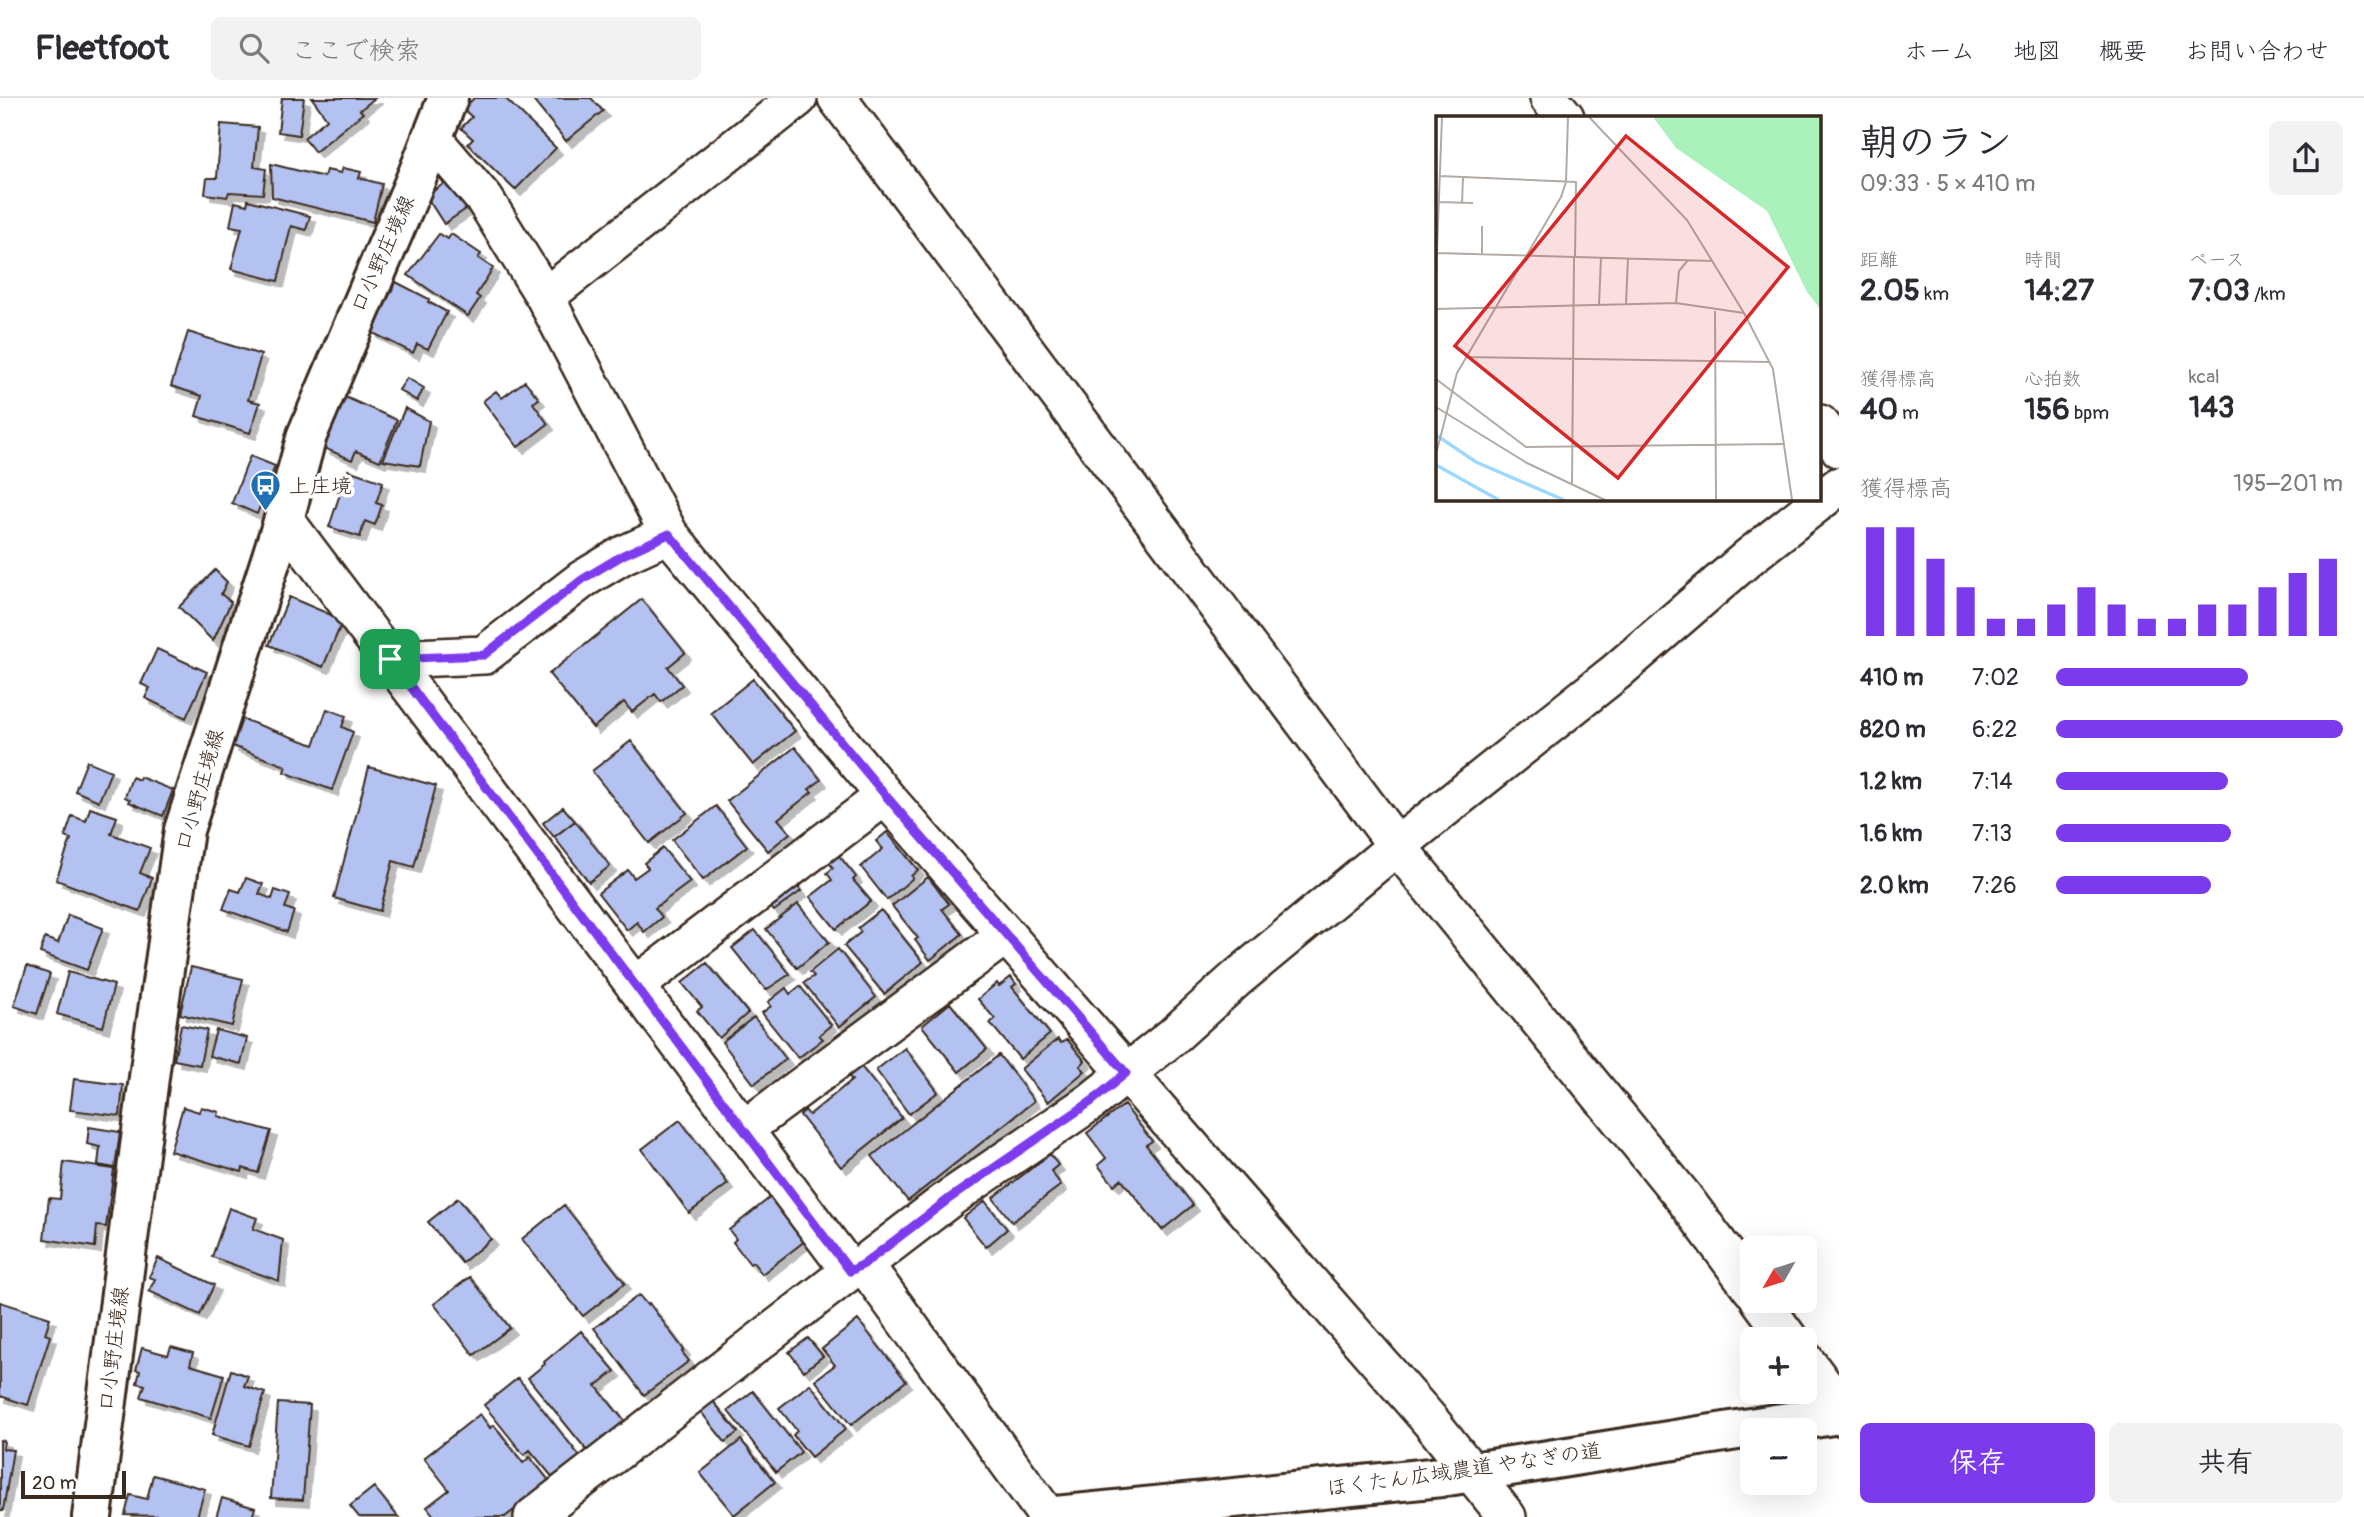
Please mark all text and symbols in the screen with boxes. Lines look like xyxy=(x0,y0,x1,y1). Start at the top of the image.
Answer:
search box xyxy=(211,17,701,80)
text: Fleetfoot xyxy=(35,28,169,69)
icon: search xyxy=(235,29,273,67)
text: ここで検索 xyxy=(291,35,421,67)
text: ホーム xyxy=(1904,37,1975,66)
text: 地図 xyxy=(2013,37,2061,66)
text: 概要 xyxy=(2099,37,2147,66)
text: お問い合わせ xyxy=(2185,37,2329,66)
inset map xyxy=(1436,116,1822,500)
text: 朝のラン xyxy=(1860,119,2012,167)
button: share xyxy=(2269,121,2343,195)
text: 09:33 · 5 × 410 m xyxy=(1860,169,2035,198)
street label: 口小野庄境線 xyxy=(345,191,421,317)
text: 距離 xyxy=(1860,248,1898,272)
text: 時間 xyxy=(2024,248,2062,272)
text: ペース xyxy=(2189,248,2245,272)
text: 2.05 xyxy=(1860,272,1920,309)
text: 14:27 xyxy=(2024,272,2094,309)
text: 7:03 xyxy=(2189,272,2250,309)
text: km xyxy=(1920,282,1949,306)
text: /km xyxy=(2250,282,2286,306)
text: kcal xyxy=(2189,365,2220,389)
text: 獲得標高 xyxy=(1860,367,1936,391)
text: 心拍数 xyxy=(2024,367,2081,391)
text: 143 xyxy=(2189,389,2235,426)
text: 40 xyxy=(1860,391,1898,428)
text: 156 xyxy=(2024,391,2070,428)
text: m xyxy=(1898,401,1919,425)
text: bpm xyxy=(2070,401,2109,425)
bus stop icon: 上庄境 xyxy=(249,469,283,513)
text: 195–201 m xyxy=(2233,469,2343,498)
place label: 上庄境 xyxy=(289,473,352,500)
text: 獲得標高 xyxy=(1860,474,1952,503)
pin xyxy=(360,629,420,689)
icon: arrive xyxy=(371,640,409,678)
text: 410 m xyxy=(1860,663,1923,692)
text: 7:02 xyxy=(1972,663,2019,692)
text: 820 m xyxy=(1860,715,1926,744)
text: 6:22 xyxy=(1972,715,2017,744)
street label: 口小野庄境線 xyxy=(170,726,230,854)
text: 1.2 km xyxy=(1860,767,1922,796)
text: 7:14 xyxy=(1972,767,2013,796)
text: 1.6 km xyxy=(1860,819,1922,848)
text: 7:13 xyxy=(1972,819,2012,848)
text: 2.0 km xyxy=(1860,871,1929,900)
text: 7:26 xyxy=(1972,871,2017,900)
north arrow xyxy=(1740,1236,1816,1312)
map controls xyxy=(1740,1236,1817,1495)
street label: 口小野庄境線 xyxy=(93,1285,135,1413)
button: + xyxy=(1740,1327,1817,1404)
button: − xyxy=(1740,1418,1817,1495)
button: 保存 xyxy=(1860,1423,2095,1503)
button: 共有 xyxy=(2109,1423,2343,1503)
street label: ほくたん広域農道 やなぎの道 xyxy=(1325,1437,1603,1503)
scale bar xyxy=(21,1468,126,1500)
text: 20 m xyxy=(32,1471,77,1495)

